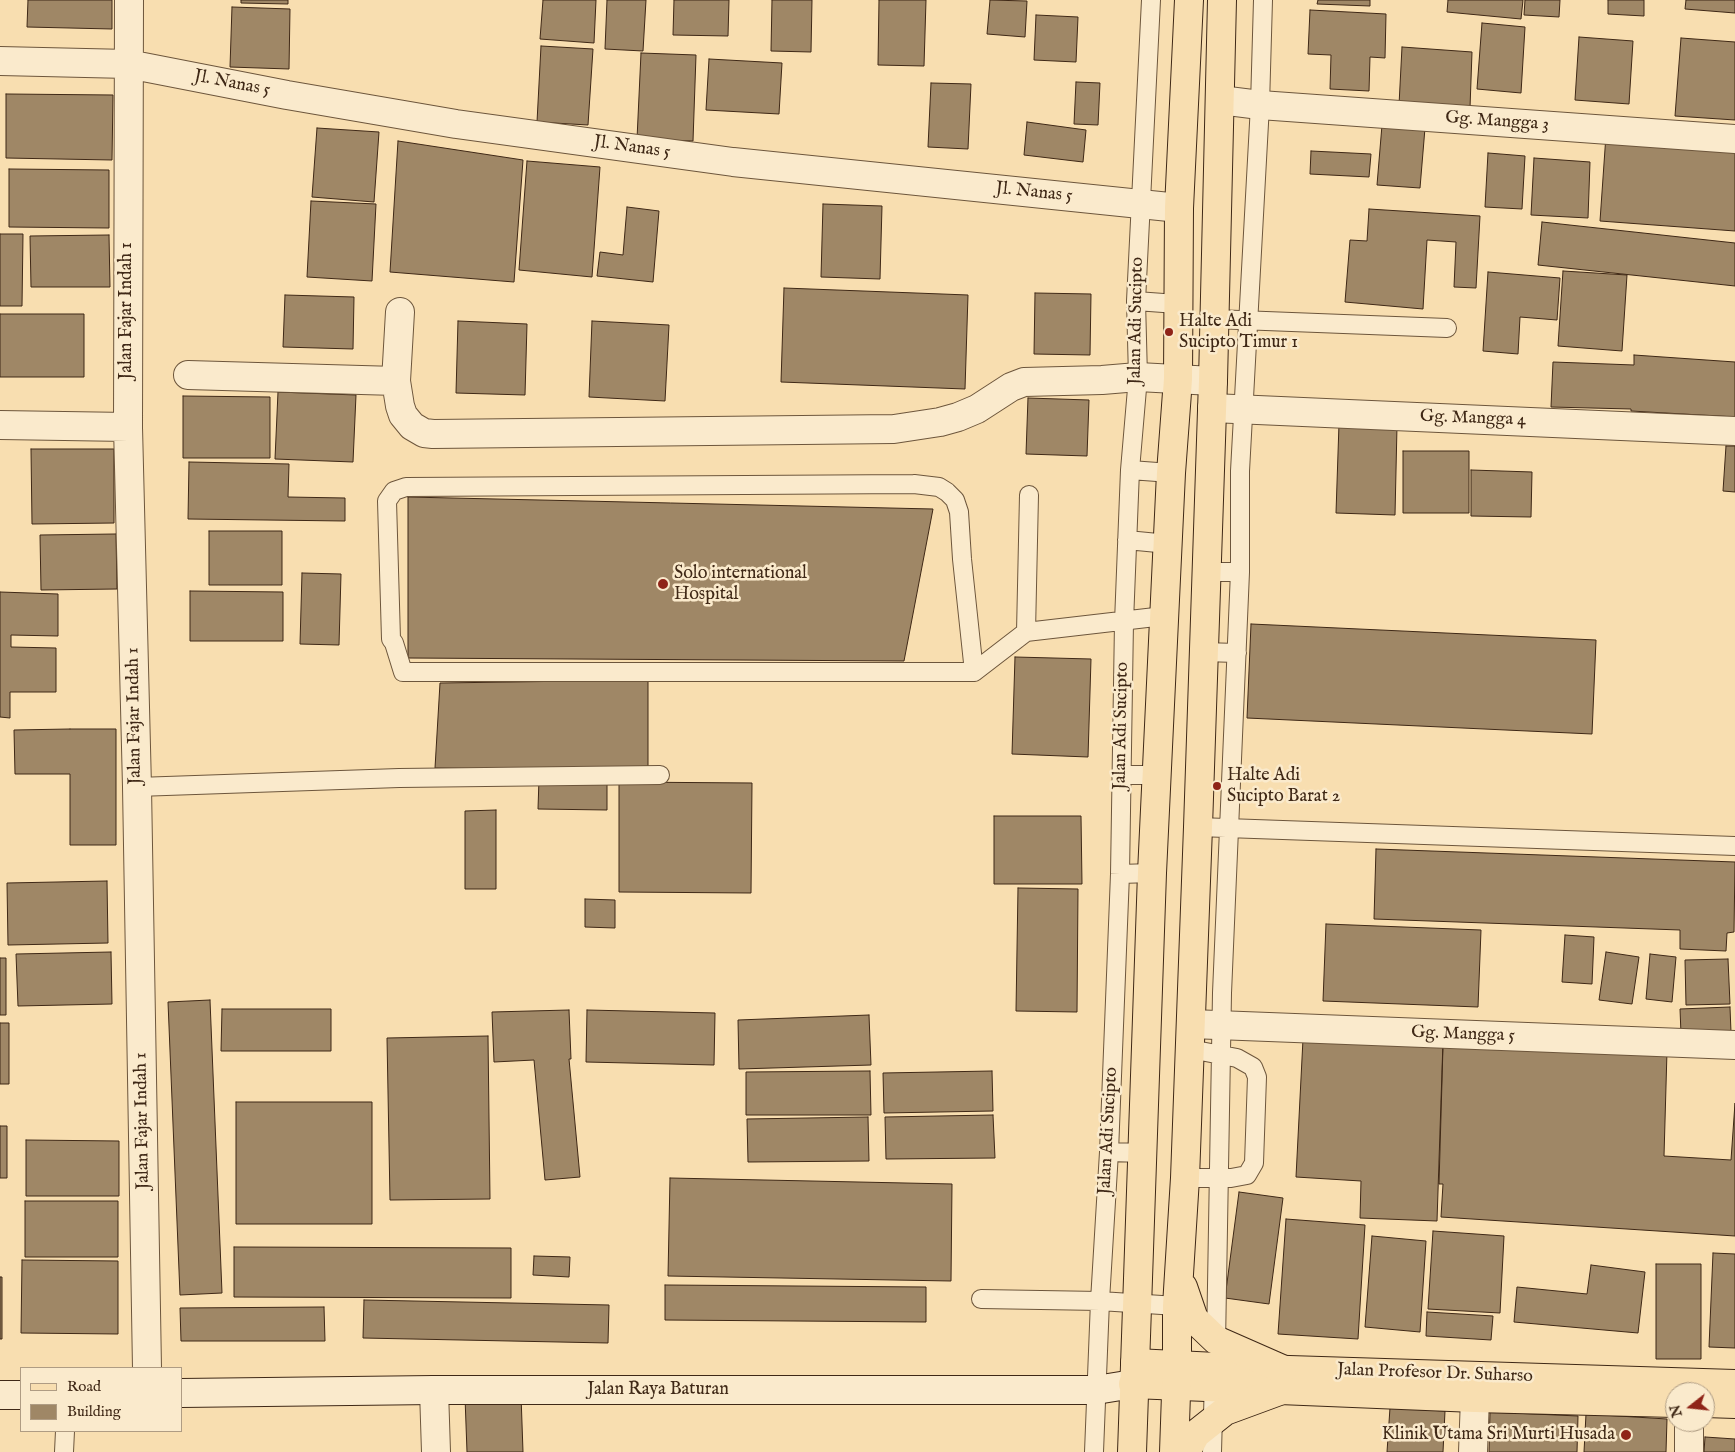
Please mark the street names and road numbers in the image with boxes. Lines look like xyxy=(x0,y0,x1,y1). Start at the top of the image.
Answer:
street label: Jl. Nanas 5 xyxy=(192,66,272,102)
street label: Gg. Mangga 3 xyxy=(1444,108,1550,136)
street label: Jl. Nanas 5 xyxy=(592,132,672,164)
street label: Jl. Nanas 5 xyxy=(995,178,1073,208)
street label: Jalan Fajar Indah 1 xyxy=(116,242,138,380)
street label: Jalan Adi Sucipto xyxy=(1125,257,1149,385)
street label: Gg. Mangga 4 xyxy=(1420,406,1526,432)
street label: Jalan Fajar Indah 1 xyxy=(123,647,147,785)
street label: Jalan Adi Sucipto xyxy=(1110,662,1134,790)
street label: Gg. Mangga 5 xyxy=(1411,1022,1515,1048)
street label: Jalan Fajar Indah 1 xyxy=(131,1052,155,1190)
street label: Jalan Adi Sucipto xyxy=(1095,1067,1123,1195)
street label: Jalan Profesor Dr. Suharso xyxy=(1337,1360,1533,1388)
street label: Jalan Raya Baturan xyxy=(587,1379,729,1401)

